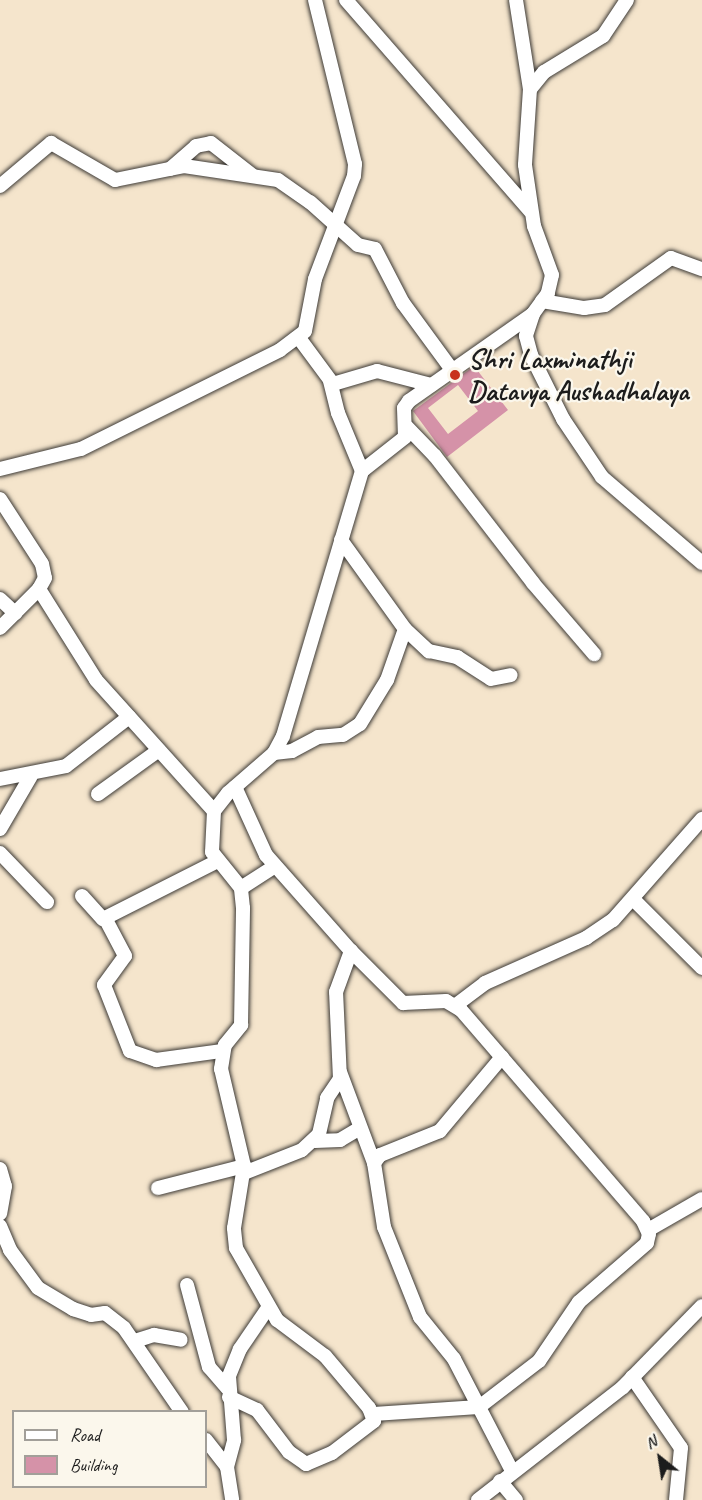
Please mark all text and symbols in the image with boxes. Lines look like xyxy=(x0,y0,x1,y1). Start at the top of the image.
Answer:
place label: Shri Laxminathji Datavya Aushadhalaya xyxy=(468,342,688,408)
marker: Shri Laxminathji Datavya Aushadhalaya xyxy=(446,366,464,384)
legend xyxy=(12,1410,207,1488)
text: Road xyxy=(70,1424,100,1446)
north arrow xyxy=(630,1428,690,1488)
text: N xyxy=(642,1431,660,1454)
text: Building xyxy=(70,1454,117,1476)

